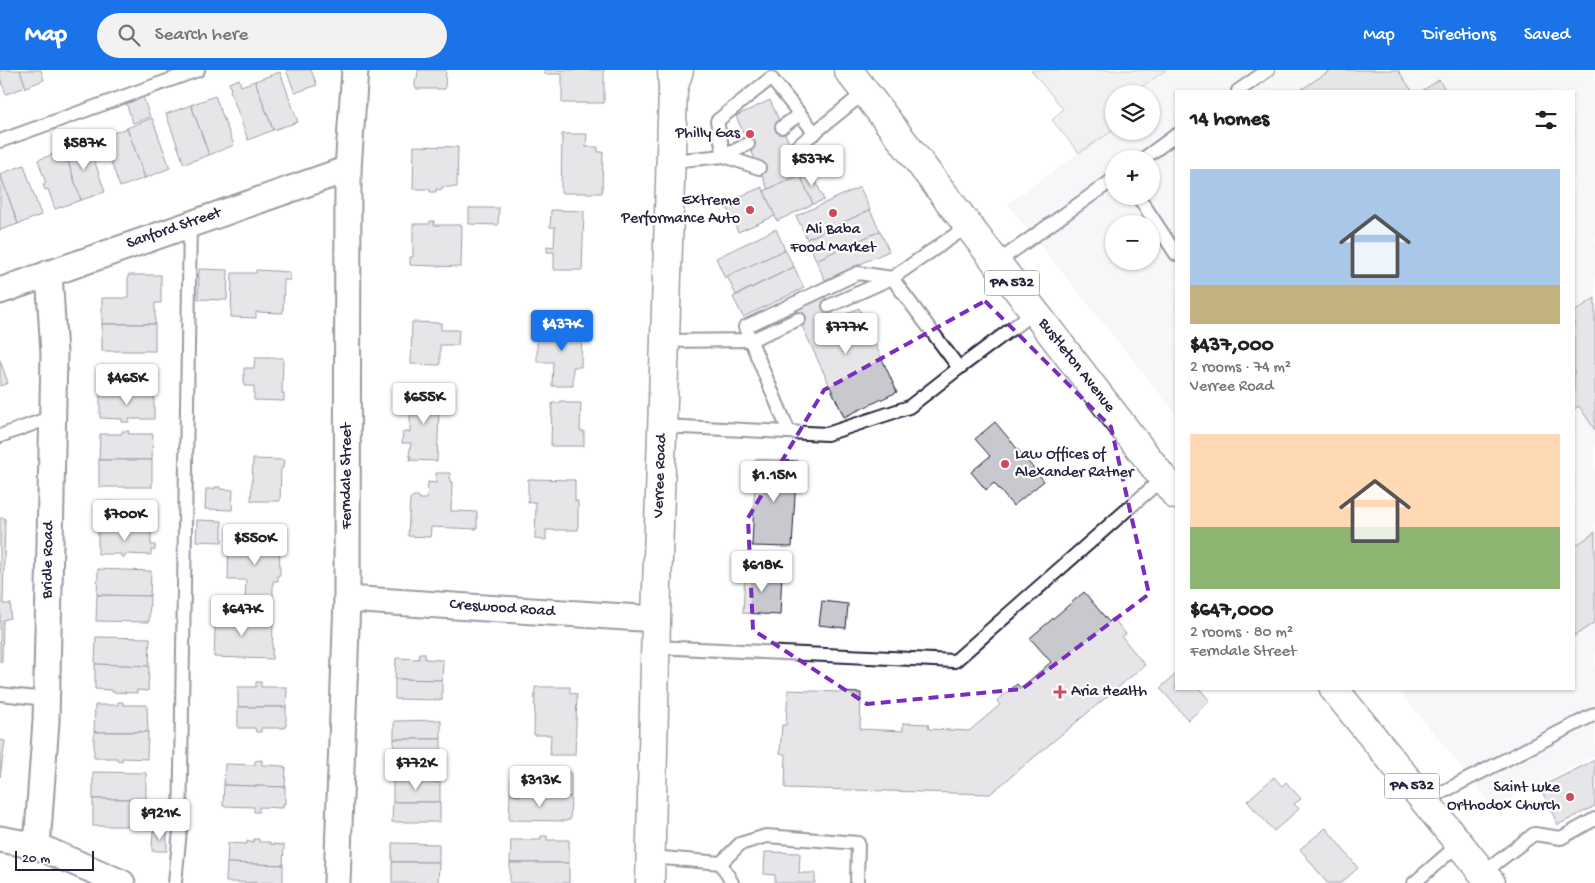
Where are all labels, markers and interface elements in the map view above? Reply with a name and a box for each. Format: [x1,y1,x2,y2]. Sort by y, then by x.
search box [97,13,447,58]
text: Map [25,21,67,50]
icon: search [115,21,143,49]
text: Search here [155,24,248,47]
text: Map [1363,25,1395,46]
text: Directions [1423,25,1496,46]
text: Saved [1524,25,1570,46]
map controls [1105,85,1160,270]
button: layers [1105,85,1160,140]
icon: filters [1532,106,1560,134]
text: 14 homes [1190,108,1269,133]
place label: Philly Gas [675,125,741,144]
pin: $587K [49,128,119,171]
marker: Philly Gas [744,128,756,140]
text: $587K [63,135,105,154]
pin: $537K [777,144,847,187]
button: + [1105,150,1160,205]
text: $537K [791,151,833,170]
place label: Extreme Performance Auto [620,192,741,229]
icon: home [1330,201,1420,291]
street label: Sanford Street [124,203,225,254]
marker: Extreme Performance Auto [744,204,756,216]
marker: Ali Baba Food Market [827,207,839,219]
button: − [1105,215,1160,270]
place label: Ali Baba Food Market [789,221,877,258]
road number: PA 532 [984,270,1040,296]
pin: $437K [527,310,597,352]
pin: $777K [811,312,881,355]
street label: Bustleton Avenue [1033,314,1119,417]
text: $437K [542,316,582,335]
text: $777K [826,319,866,338]
text: $437,000 [1190,334,1274,359]
text: 2 rooms · 74 m² [1190,359,1291,378]
pin: $465K [92,364,162,406]
text: $465K [107,370,147,389]
text: Verree Road [1190,378,1274,397]
pin: $655K [389,382,459,425]
text: $655K [404,389,444,408]
street label: Ferndale Street [338,421,357,530]
street label: Verree Road [650,432,672,519]
place label: Law Offices of Alexander Ratner [1015,446,1135,483]
marker: Law Offices of Alexander Ratner [999,458,1011,470]
pin: $1.15M [733,460,815,503]
icon: home [1330,466,1420,556]
text: $1.15M [752,467,796,486]
pin: $700K [90,500,160,542]
text: $700K [104,506,146,525]
street label: Bridle Road [39,520,59,600]
pin: $550K [220,524,290,566]
text: $550K [234,530,276,549]
pin: $618K [727,550,797,593]
text: $618K [742,557,782,576]
pin: $647K [207,594,277,637]
street label: Creswood Road [449,596,557,622]
text: $647,000 [1190,599,1273,624]
text: $647K [222,601,262,620]
text: 2 rooms · 80 m² [1190,624,1293,643]
text: Ferndale Street [1190,643,1296,662]
place label: Aria Health [1071,683,1148,702]
marker: Aria Health [1053,685,1067,699]
pin: $772K [381,748,451,791]
text: $772K [396,755,436,774]
pin: $313K [505,766,575,808]
text: $313K [520,772,560,791]
road number: PA 532 [1384,774,1440,798]
place label: Saint Luke Orthodox Church [1447,779,1561,816]
marker: Saint Luke Orthodox Church [1564,791,1576,803]
pin: $921K [125,798,195,841]
text: $921K [141,805,179,824]
scale bar [15,848,94,871]
text: 20 m [22,851,50,868]

